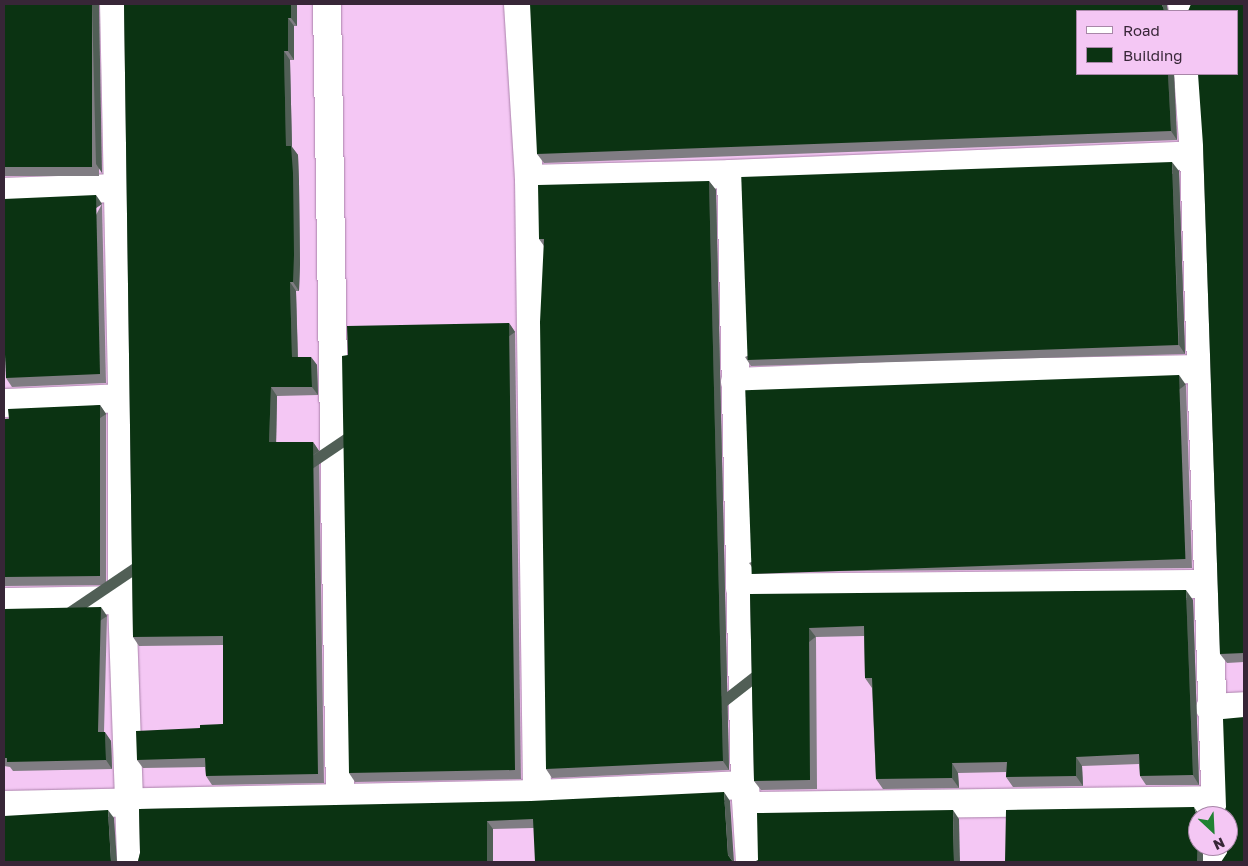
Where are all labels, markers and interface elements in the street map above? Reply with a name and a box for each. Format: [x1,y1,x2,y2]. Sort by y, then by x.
legend [1076,10,1238,75]
text: Road [1123,21,1160,39]
text: Building [1123,46,1183,64]
north arrow [1188,806,1238,856]
text: N [1211,834,1228,854]

